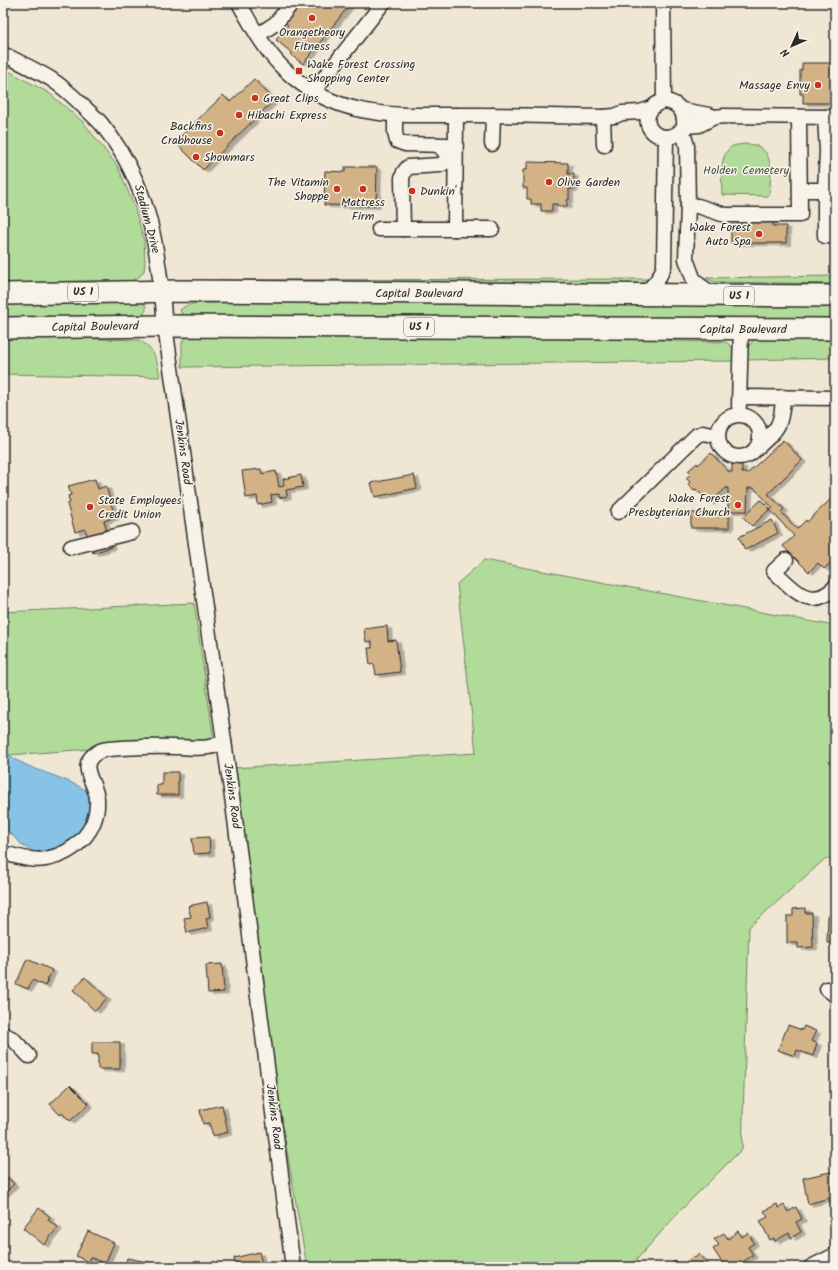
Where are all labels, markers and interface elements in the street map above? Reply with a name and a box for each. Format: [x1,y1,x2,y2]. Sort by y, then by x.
marker: Orangetheory Fitness [307,13,317,23]
place label: Orangetheory Fitness [279,23,345,56]
north arrow [772,26,812,66]
text: N [777,44,794,61]
place label: Wake Forest Crossing Shopping Center [307,55,416,88]
marker: Wake Forest Crossing Shopping Center [294,66,304,76]
place label: Massage Envy [739,76,810,95]
marker: Massage Envy [813,80,823,90]
place label: Great Clips [263,89,319,108]
marker: Great Clips [250,93,260,103]
place label: Hibachi Express [247,106,327,125]
marker: Hibachi Express [234,110,244,120]
place label: Backfins Crabhouse [161,117,213,150]
marker: Backfins Crabhouse [215,128,225,138]
place label: Showmars [204,148,255,167]
marker: Showmars [191,152,201,162]
park label: Holden Cemetery [703,161,789,180]
place label: The Vitamin Shoppe [268,173,330,206]
place label: Olive Garden [557,173,620,192]
marker: Olive Garden [544,177,554,187]
street label: Stadium Drive [129,182,165,256]
place label: Dunkin' [420,182,457,201]
marker: The Vitamin Shoppe [332,184,342,194]
marker: Mattress Firm [358,184,368,194]
marker: Dunkin' [407,186,417,196]
place label: Mattress Firm [341,193,385,226]
place label: Wake Forest Auto Spa [689,218,751,251]
marker: Wake Forest Auto Spa [754,229,764,239]
road number: US 1 [68,283,98,301]
street label: Capital Boulevard [375,284,464,303]
road number: US 1 [724,287,754,305]
street label: Capital Boulevard [51,317,140,337]
road number: US 1 [404,318,434,336]
street label: Capital Boulevard [699,320,788,339]
street label: Jenkins Road [169,418,197,487]
place label: Wake Forest Presbyterian Church [628,489,730,522]
place label: State Employees' Credit Union [98,491,184,524]
marker: Wake Forest Presbyterian Church [733,500,743,510]
marker: State Employees' Credit Union [85,502,95,512]
street label: Jenkins Road [218,762,246,831]
street label: Jenkins Road [261,1083,288,1152]

